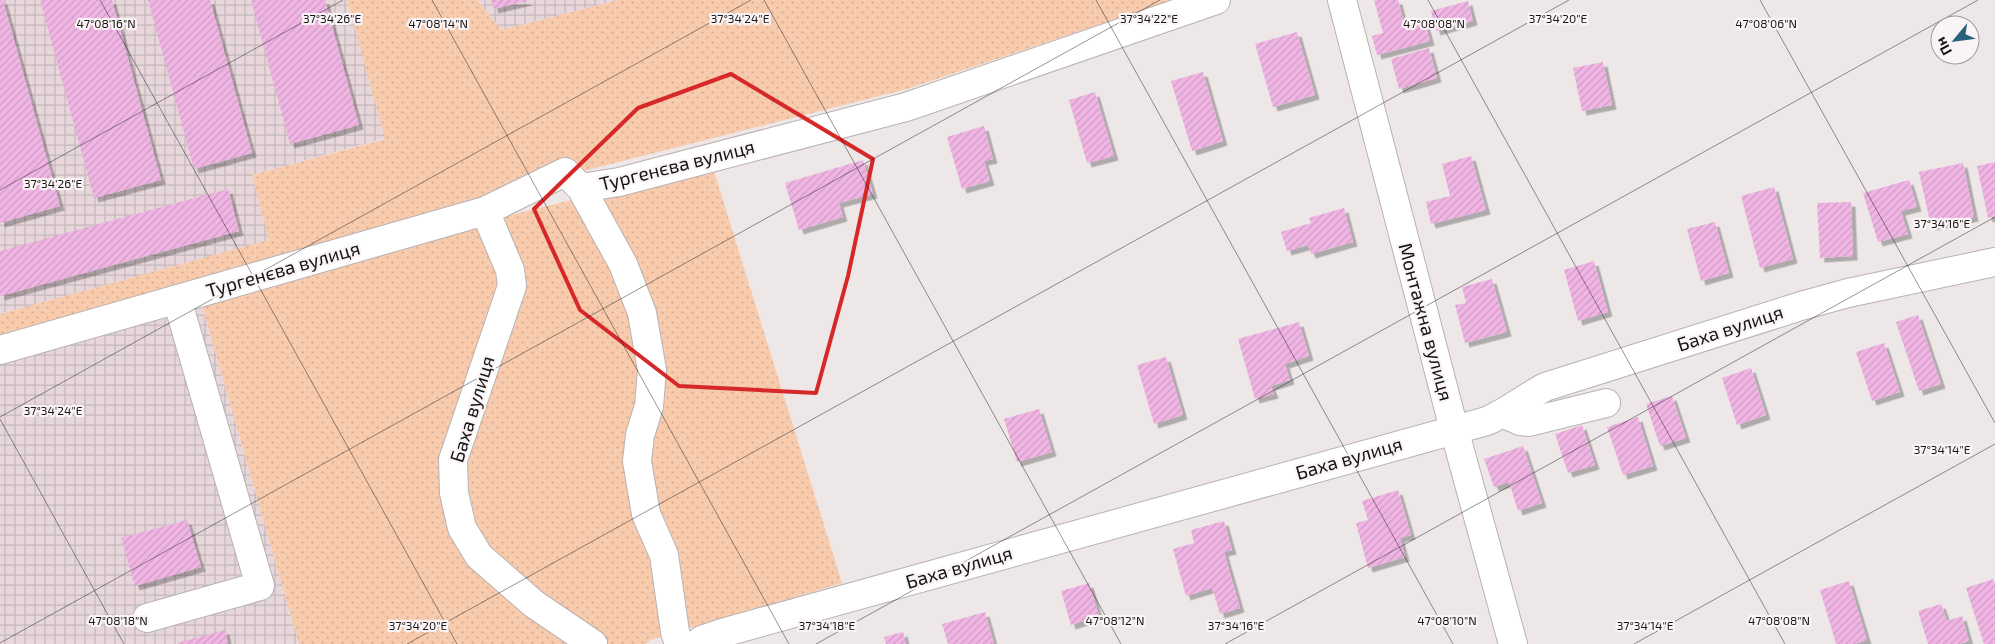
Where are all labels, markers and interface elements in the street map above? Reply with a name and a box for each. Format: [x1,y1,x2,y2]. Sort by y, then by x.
text: 37°34'26"E [303,11,361,25]
text: 37°34'24"E [711,11,770,25]
text: 37°34'22"E [1120,11,1178,25]
text: 37°34'20"E [1529,11,1588,25]
north arrow [1930,15,1980,65]
text: 47°08'16"N [76,16,136,30]
text: 47°08'14"N [408,16,468,30]
text: 47°08'08"N [1403,16,1465,30]
text: 47°08'06"N [1735,16,1797,30]
text: Пн [1931,34,1955,59]
street label: Тургенєва вулиця [597,134,757,196]
text: 37°34'26"E [24,176,82,190]
text: 37°34'16"E [1914,216,1970,230]
street label: Тургенєва вулиця [203,236,363,302]
street label: Монтажна вулиця [1393,240,1459,404]
street label: Баха вулиця [1674,300,1786,356]
street label: Баха вулиця [444,353,500,465]
text: 37°34'24"E [24,403,83,417]
street label: Баха вулиця [1293,431,1405,485]
text: 37°34'14"E [1914,442,1971,456]
street label: Баха вулиця [903,540,1015,594]
text: 47°08'18"N [88,613,148,627]
text: 47°08'12"N [1085,613,1145,627]
text: 47°08'10"N [1417,613,1477,627]
text: 47°08'08"N [1748,613,1810,627]
text: 37°34'20"E [389,618,448,632]
text: 37°34'18"E [799,618,856,632]
text: 37°34'16"E [1208,618,1264,632]
text: 37°34'14"E [1617,618,1674,632]

